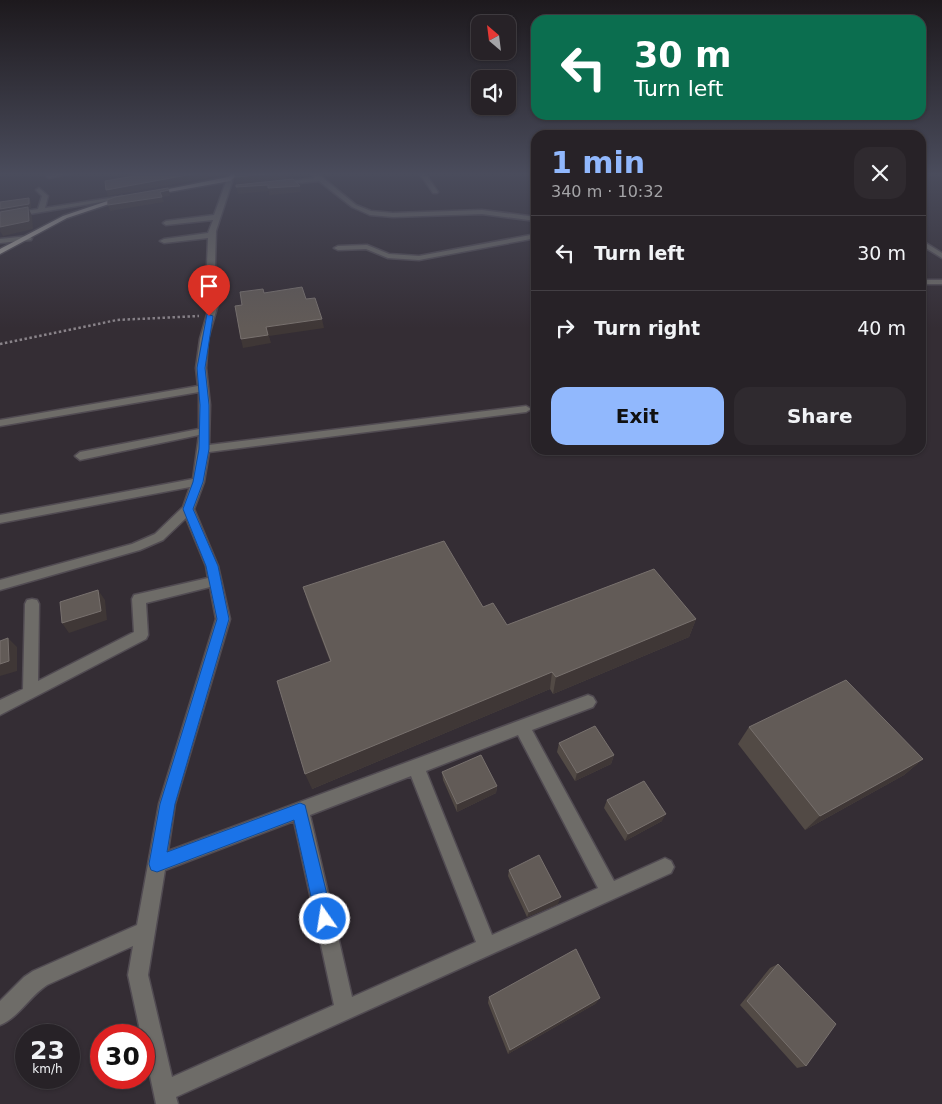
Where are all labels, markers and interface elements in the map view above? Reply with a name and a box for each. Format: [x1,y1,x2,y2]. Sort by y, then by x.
north arrow [471,15,516,60]
map controls [471,15,516,115]
icon: left [551,35,616,100]
text: 30 m [634,35,731,75]
button: sound [471,70,516,115]
text: Turn left [634,76,723,101]
text: 1 min [551,145,645,180]
button: close [854,147,906,199]
text: 340 m · 10:32 [551,182,664,201]
icon: left [551,239,579,267]
text: Turn left [594,242,685,264]
text: 30 m [857,242,906,264]
pin [188,265,230,316]
icon: arrive [195,272,223,300]
icon: right [551,314,579,342]
text: Turn right [594,317,700,339]
text: 40 m [857,317,906,339]
button: Exit [551,387,724,445]
button: Share [734,387,906,445]
position arrow [298,892,350,944]
speed limit sign: 30 [90,1024,155,1089]
text: 23 [30,1036,65,1065]
text: km/h [32,1062,63,1076]

